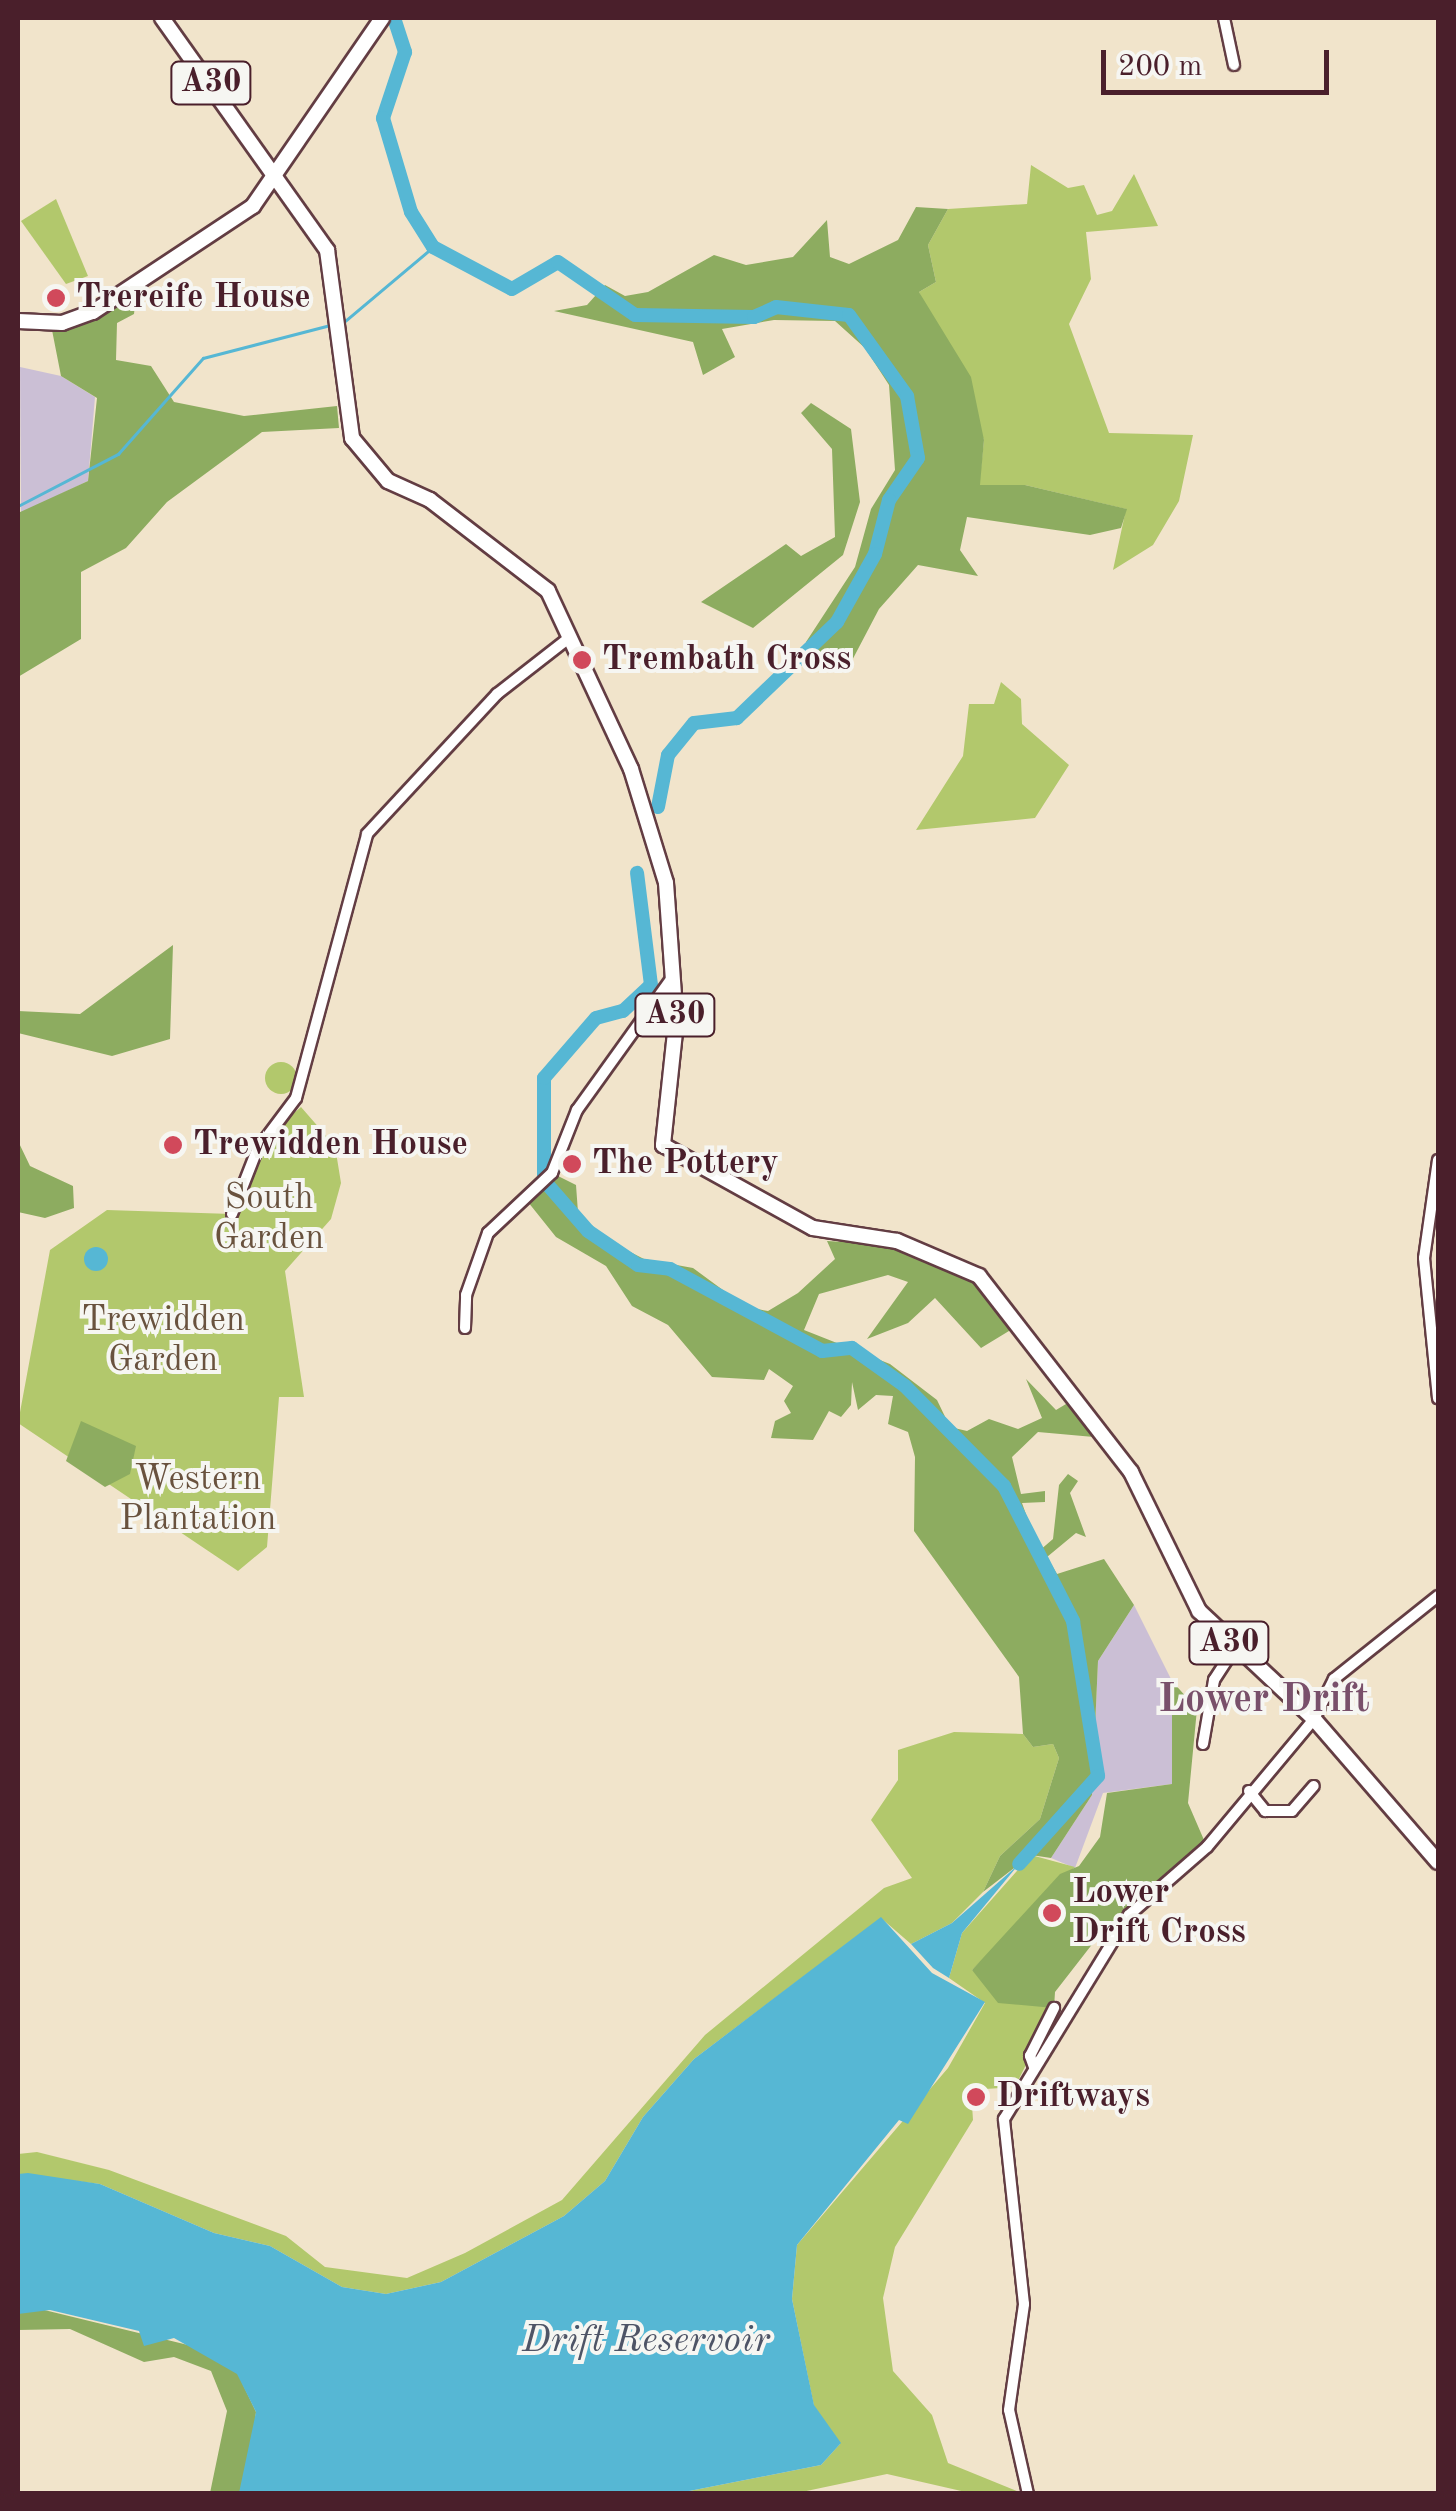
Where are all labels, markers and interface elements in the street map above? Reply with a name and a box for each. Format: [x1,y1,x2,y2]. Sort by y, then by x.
scale bar [1106,30,1334,92]
text: 200 m [1118,52,1202,82]
road number: A30 [168,56,254,110]
place label: Trereife House [76,277,311,319]
marker: Trereife House [45,287,67,309]
place label: Trembath Cross [602,639,851,681]
marker: Trembath Cross [571,649,593,671]
road number: A30 [632,988,718,1042]
place label: Trewidden House [193,1124,468,1166]
marker: Trewidden House [162,1134,184,1156]
place label: The Pottery [592,1143,779,1185]
marker: The Pottery [561,1153,583,1175]
park label: South Garden [214,1178,324,1260]
park label: Trewidden Garden [81,1300,245,1382]
park label: Western Plantation [120,1459,276,1541]
road number: A30 [1186,1616,1272,1670]
district label: Lower Drift [1158,1677,1370,1725]
place label: Lower Drift Cross [1072,1872,1246,1954]
marker: Lower Drift Cross [1041,1902,1063,1924]
place label: Driftways [996,2076,1150,2118]
marker: Driftways [965,2086,987,2108]
water label: Drift Reservoir [522,2319,770,2365]

